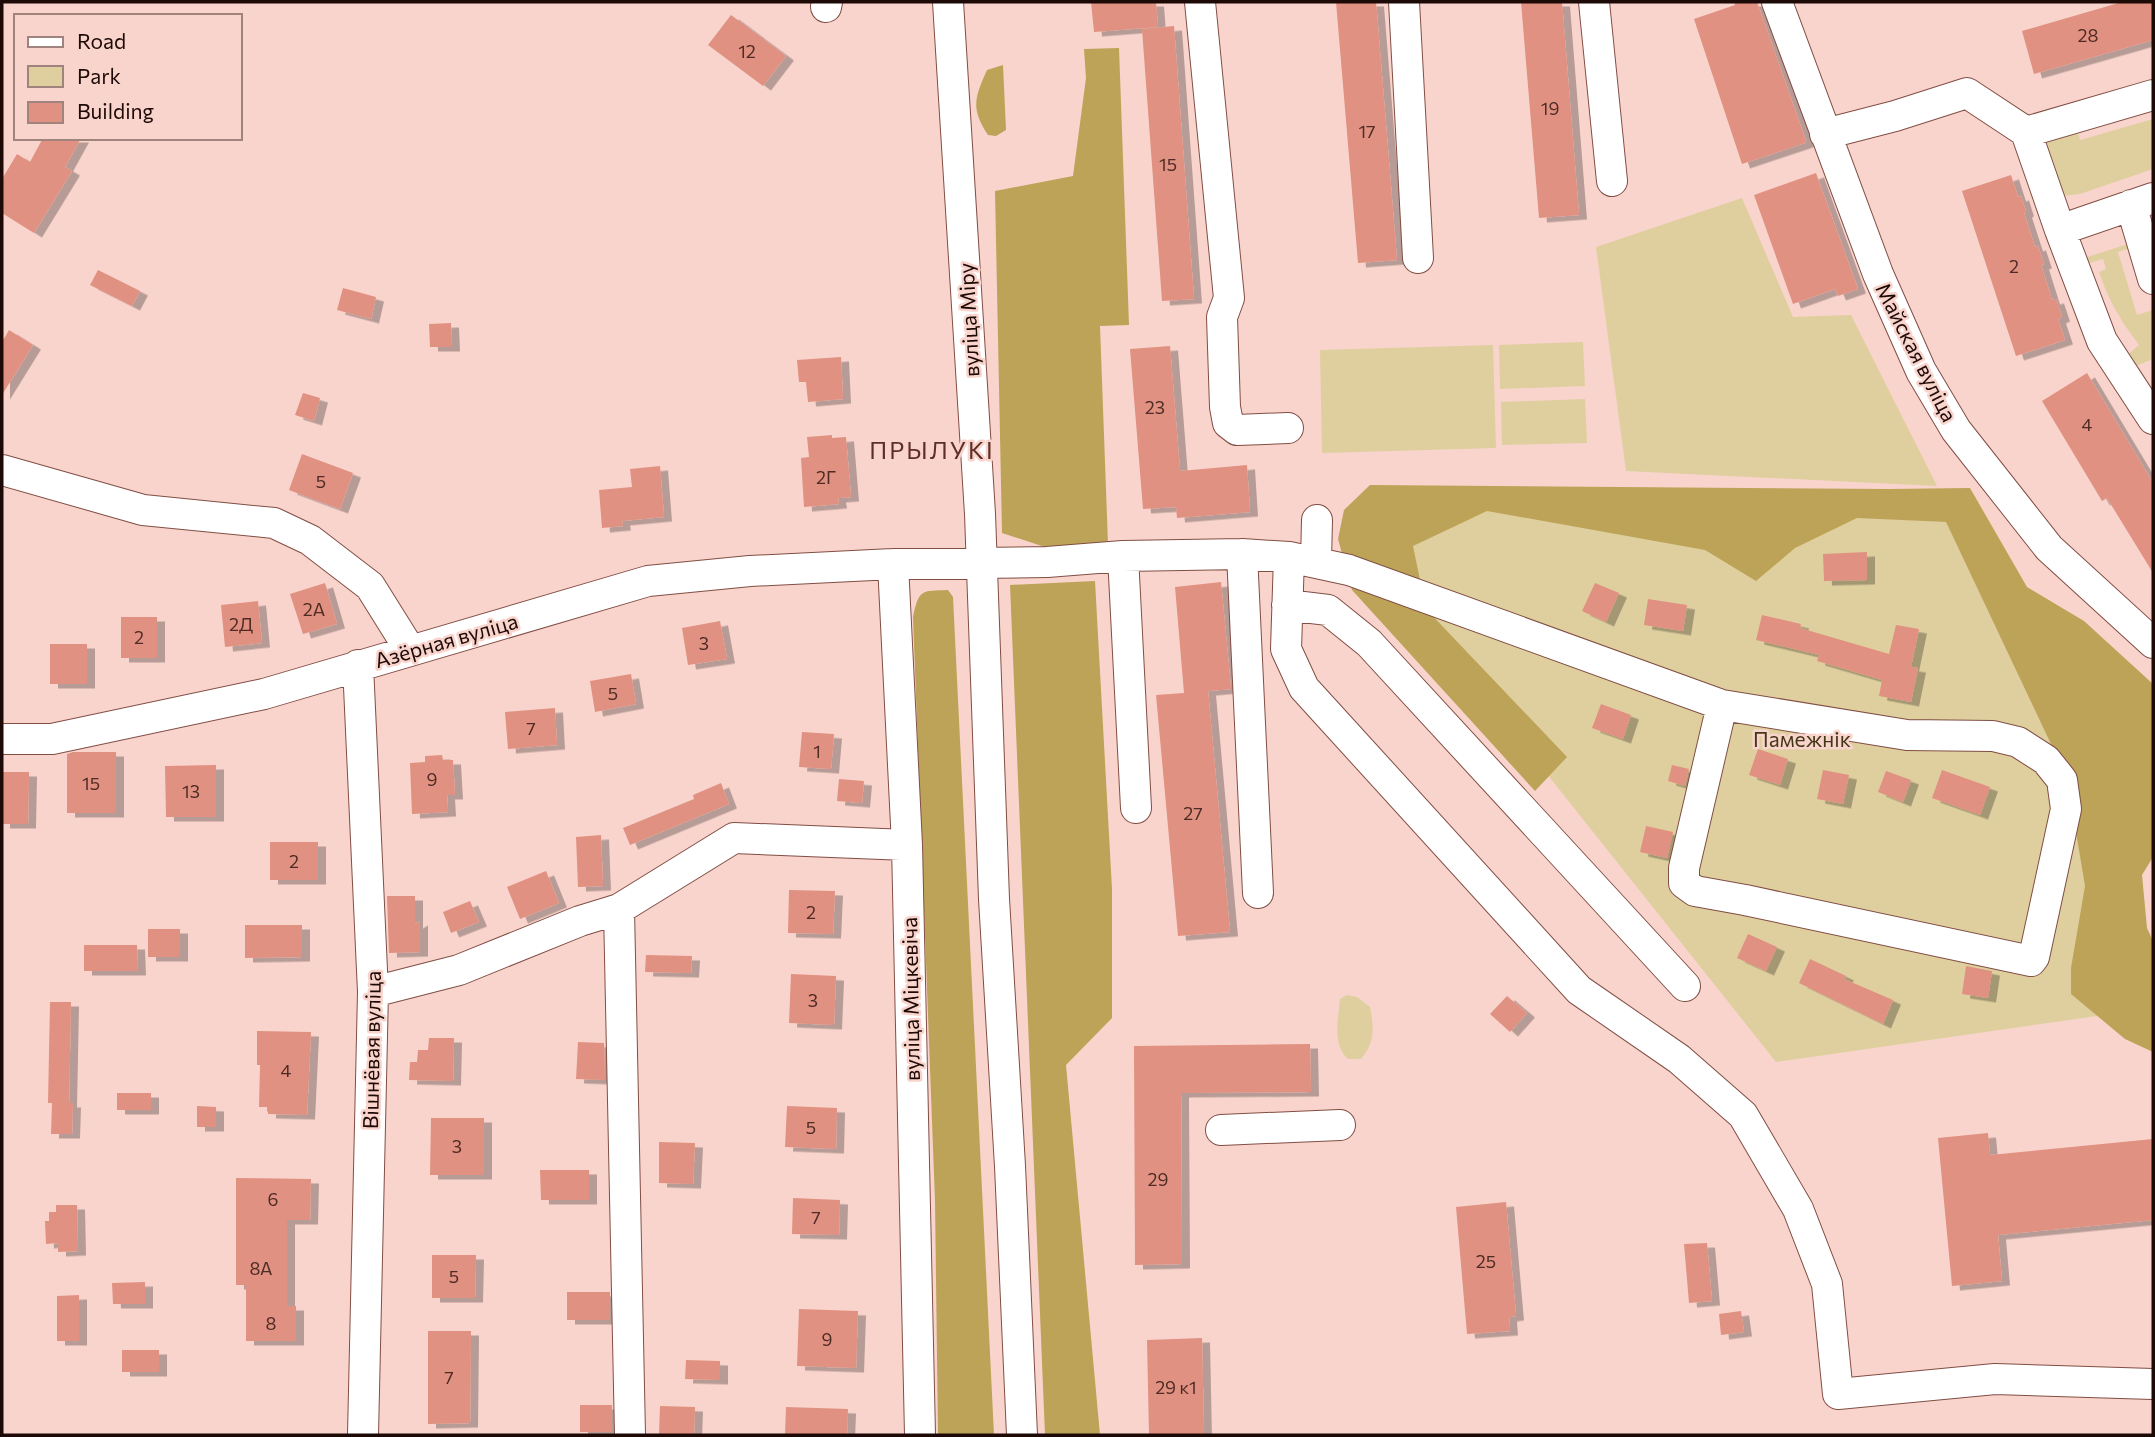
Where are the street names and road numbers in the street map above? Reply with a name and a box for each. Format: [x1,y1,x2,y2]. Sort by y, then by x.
street label: вуліца Міру [953,262,983,378]
street label: Майская вуліца [1871,278,1963,426]
street label: Азёрная вуліца [372,608,520,672]
street label: вуліца Міцкевіча [896,917,924,1081]
street label: Вішнёвая вуліца [357,971,385,1129]

